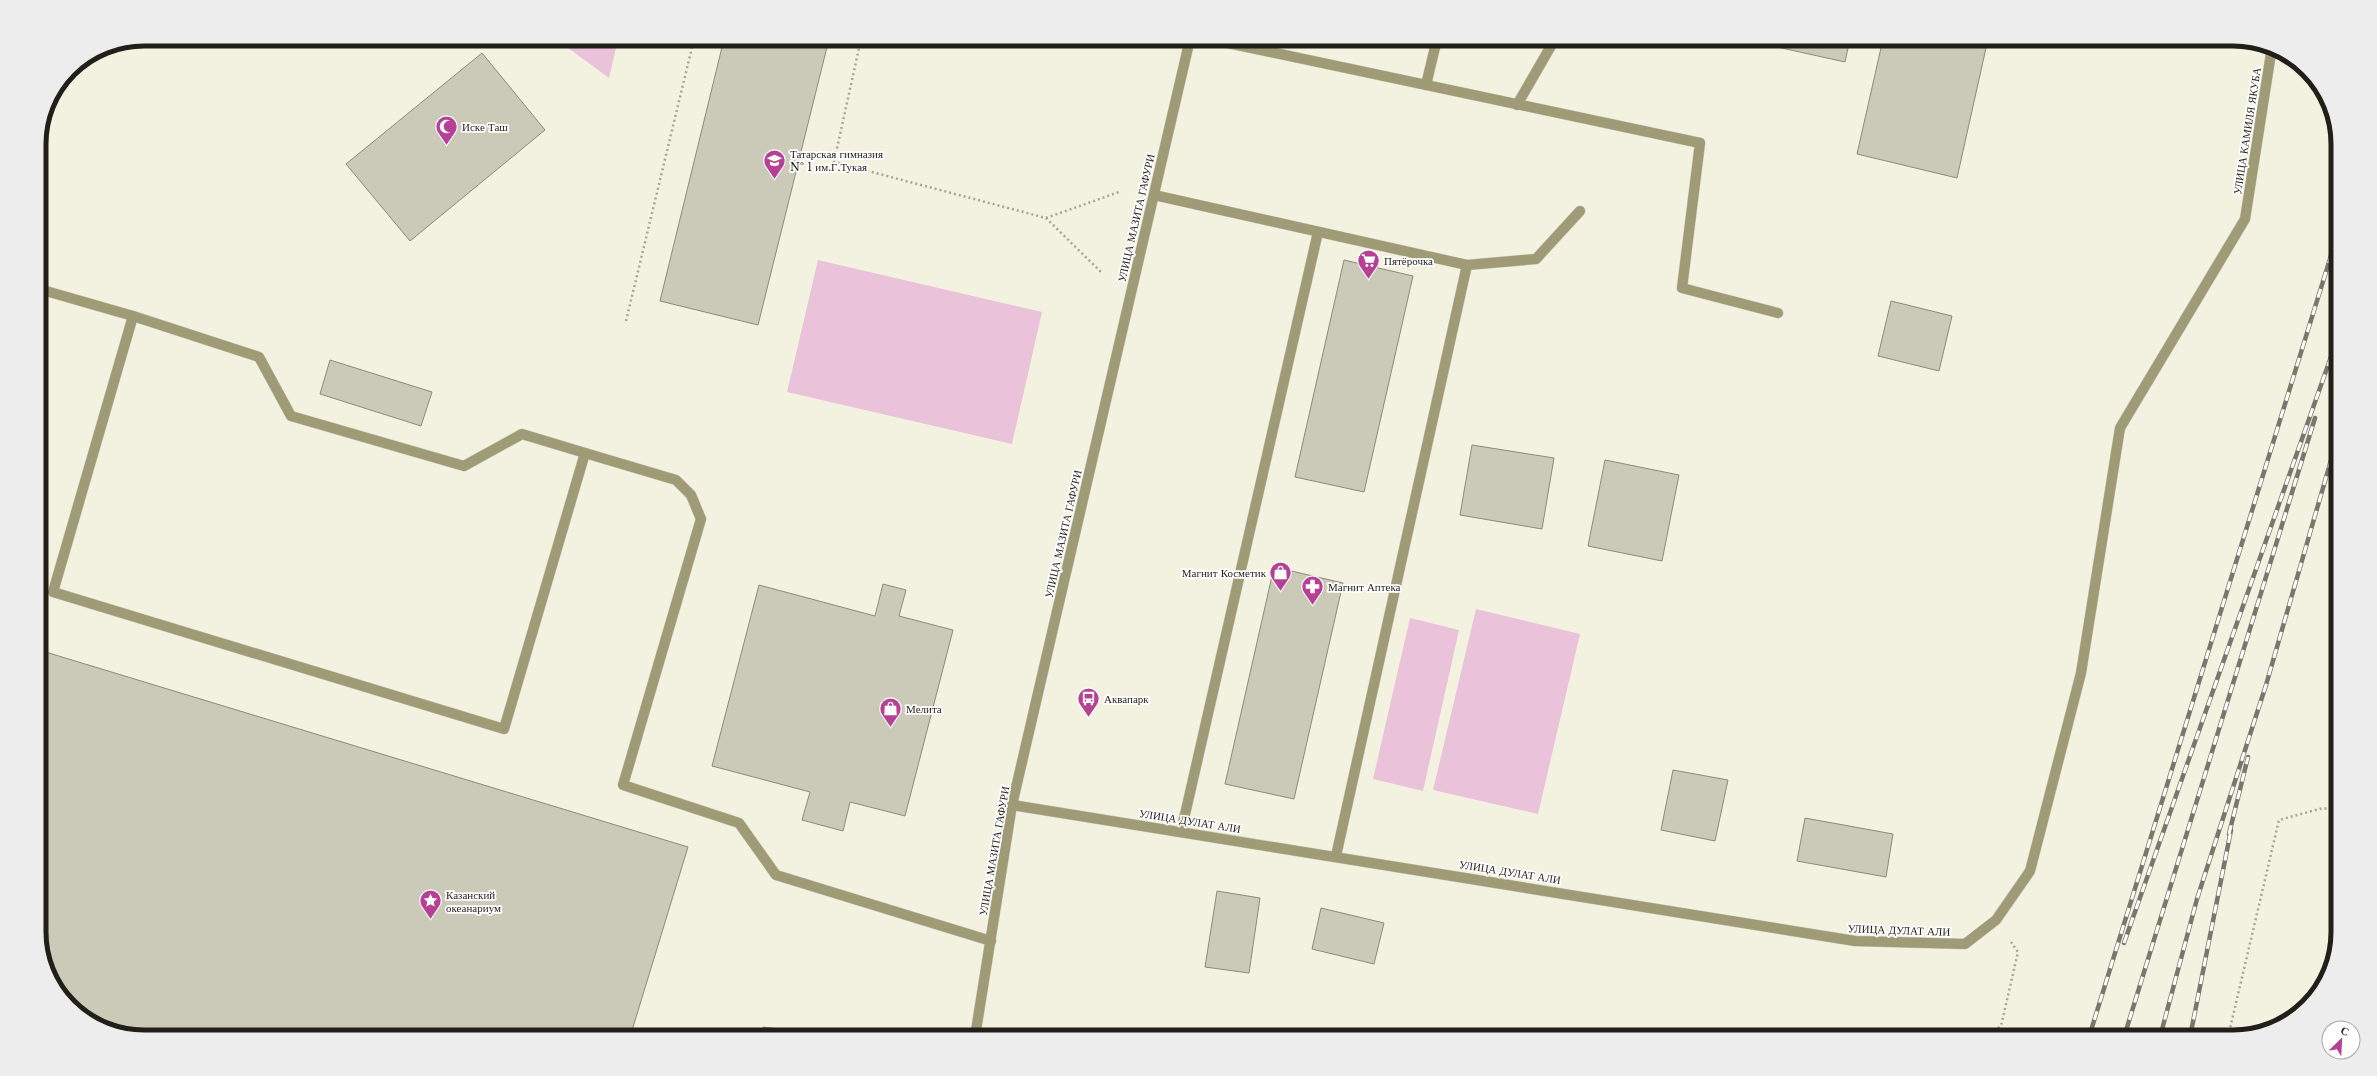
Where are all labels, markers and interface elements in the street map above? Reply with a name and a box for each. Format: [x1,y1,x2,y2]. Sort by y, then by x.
street label: УЛИЦА КАМИЛЯ ЯКУБА [2230,66,2264,195]
mosque icon: Иске Таш [433,114,459,147]
place label: Иске Таш [462,120,508,134]
school or university icon: Татарская гимназия № 1 им.Г.Тукая [761,147,787,180]
place label: Татарская гимназия № 1 им.Г.Тукая [790,147,883,174]
street label: УЛИЦА МАЗИТА ГАФУРИ [1114,152,1158,284]
supermarket icon: Пятёрочка [1356,248,1382,281]
place label: Пятёрочка [1384,254,1433,268]
street label: УЛИЦА МАЗИТА ГАФУРИ [1041,468,1085,600]
shop icon: Магнит Косметик [1268,560,1294,593]
place label: Магнит Косметик [1182,566,1267,580]
pharmacy icon: Магнит Аптека [1300,574,1326,607]
place label: Магнит Аптека [1328,580,1401,594]
bus stop icon: Аквапарк [1075,686,1101,719]
place label: Аквапарк [1104,692,1149,706]
shop icon: Мелита [877,696,903,729]
place label: Мелита [906,702,942,716]
street label: УЛИЦА МАЗИТА ГАФУРИ [976,785,1012,917]
street label: УЛИЦА ДУЛАТ АЛИ [1138,806,1242,836]
street label: УЛИЦА ДУЛАТ АЛИ [1458,857,1562,887]
place icon: Казанский океанариум [418,888,444,921]
place label: Казанский океанариум [446,888,501,915]
street label: УЛИЦА ДУЛАТ АЛИ [1847,921,1951,939]
north arrow [2321,1020,2361,1060]
text: С [2339,1023,2352,1039]

